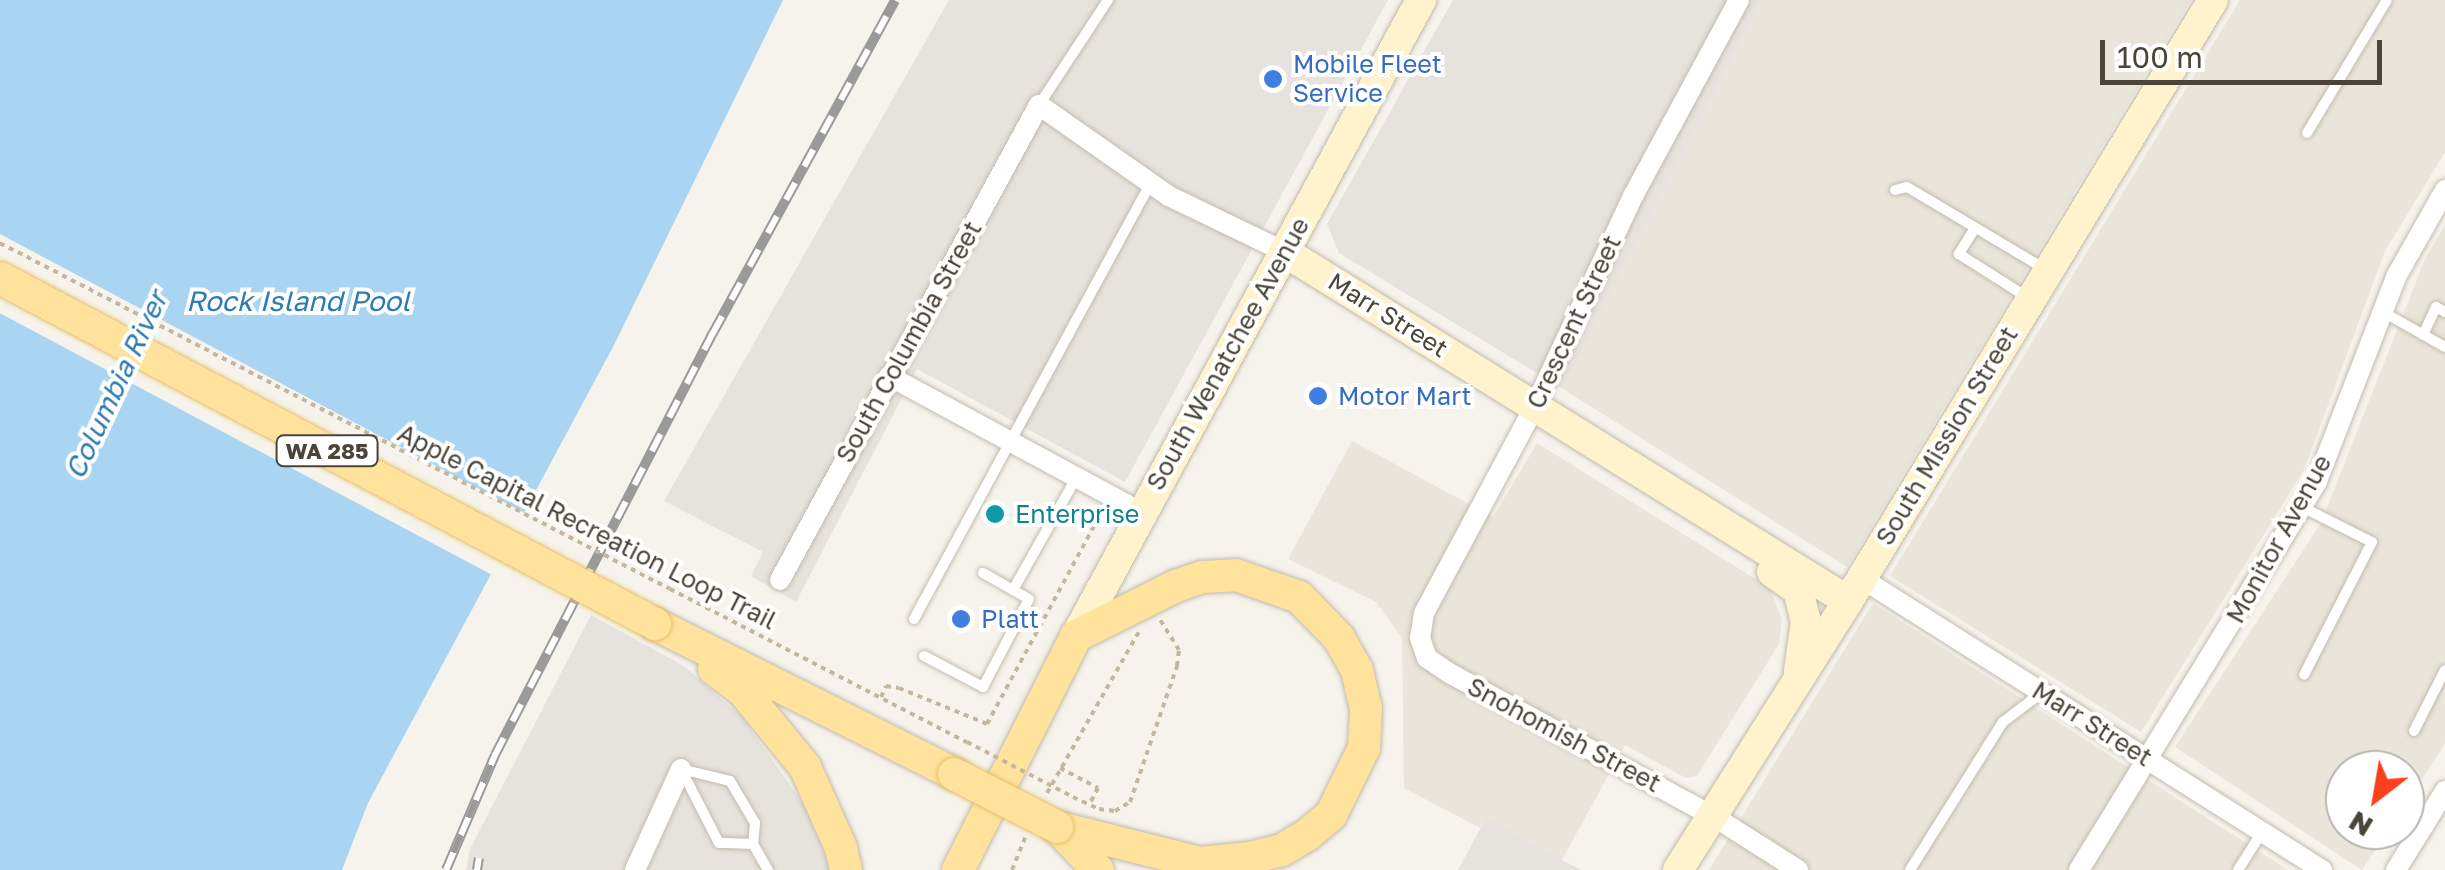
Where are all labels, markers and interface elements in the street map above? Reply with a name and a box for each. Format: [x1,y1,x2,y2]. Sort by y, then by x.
scale bar [2105,20,2388,82]
text: 100 m [2117,39,2203,75]
place label: Mobile Fleet Service [1293,50,1442,109]
marker: Mobile Fleet Service [1262,68,1284,90]
street label: South Wenatchee Avenue [1140,212,1316,496]
street label: South Columbia Street [830,216,988,468]
street label: Crescent Street [1521,231,1627,413]
street label: Marr Street [1323,266,1453,364]
water label: Rock Island Pool [186,284,410,318]
water label: Columbia River [58,286,174,484]
street label: South Mission Street [1870,321,2024,551]
place label: Motor Mart [1338,381,1471,411]
marker: Motor Mart [1307,385,1329,407]
street label: Apple Capital Recreation Loop Trail [393,418,781,636]
road number: WA 285 [274,434,380,468]
street label: Monitor Avenue [2220,450,2338,628]
place label: Enterprise [1015,499,1139,529]
marker: Enterprise [984,503,1006,525]
place label: Platt [981,604,1039,634]
marker: Platt [950,608,972,630]
street label: Snohomish Street [1462,671,1666,799]
street label: Marr Street [2027,675,2157,773]
north arrow [2325,750,2425,850]
text: N [2343,805,2378,844]

